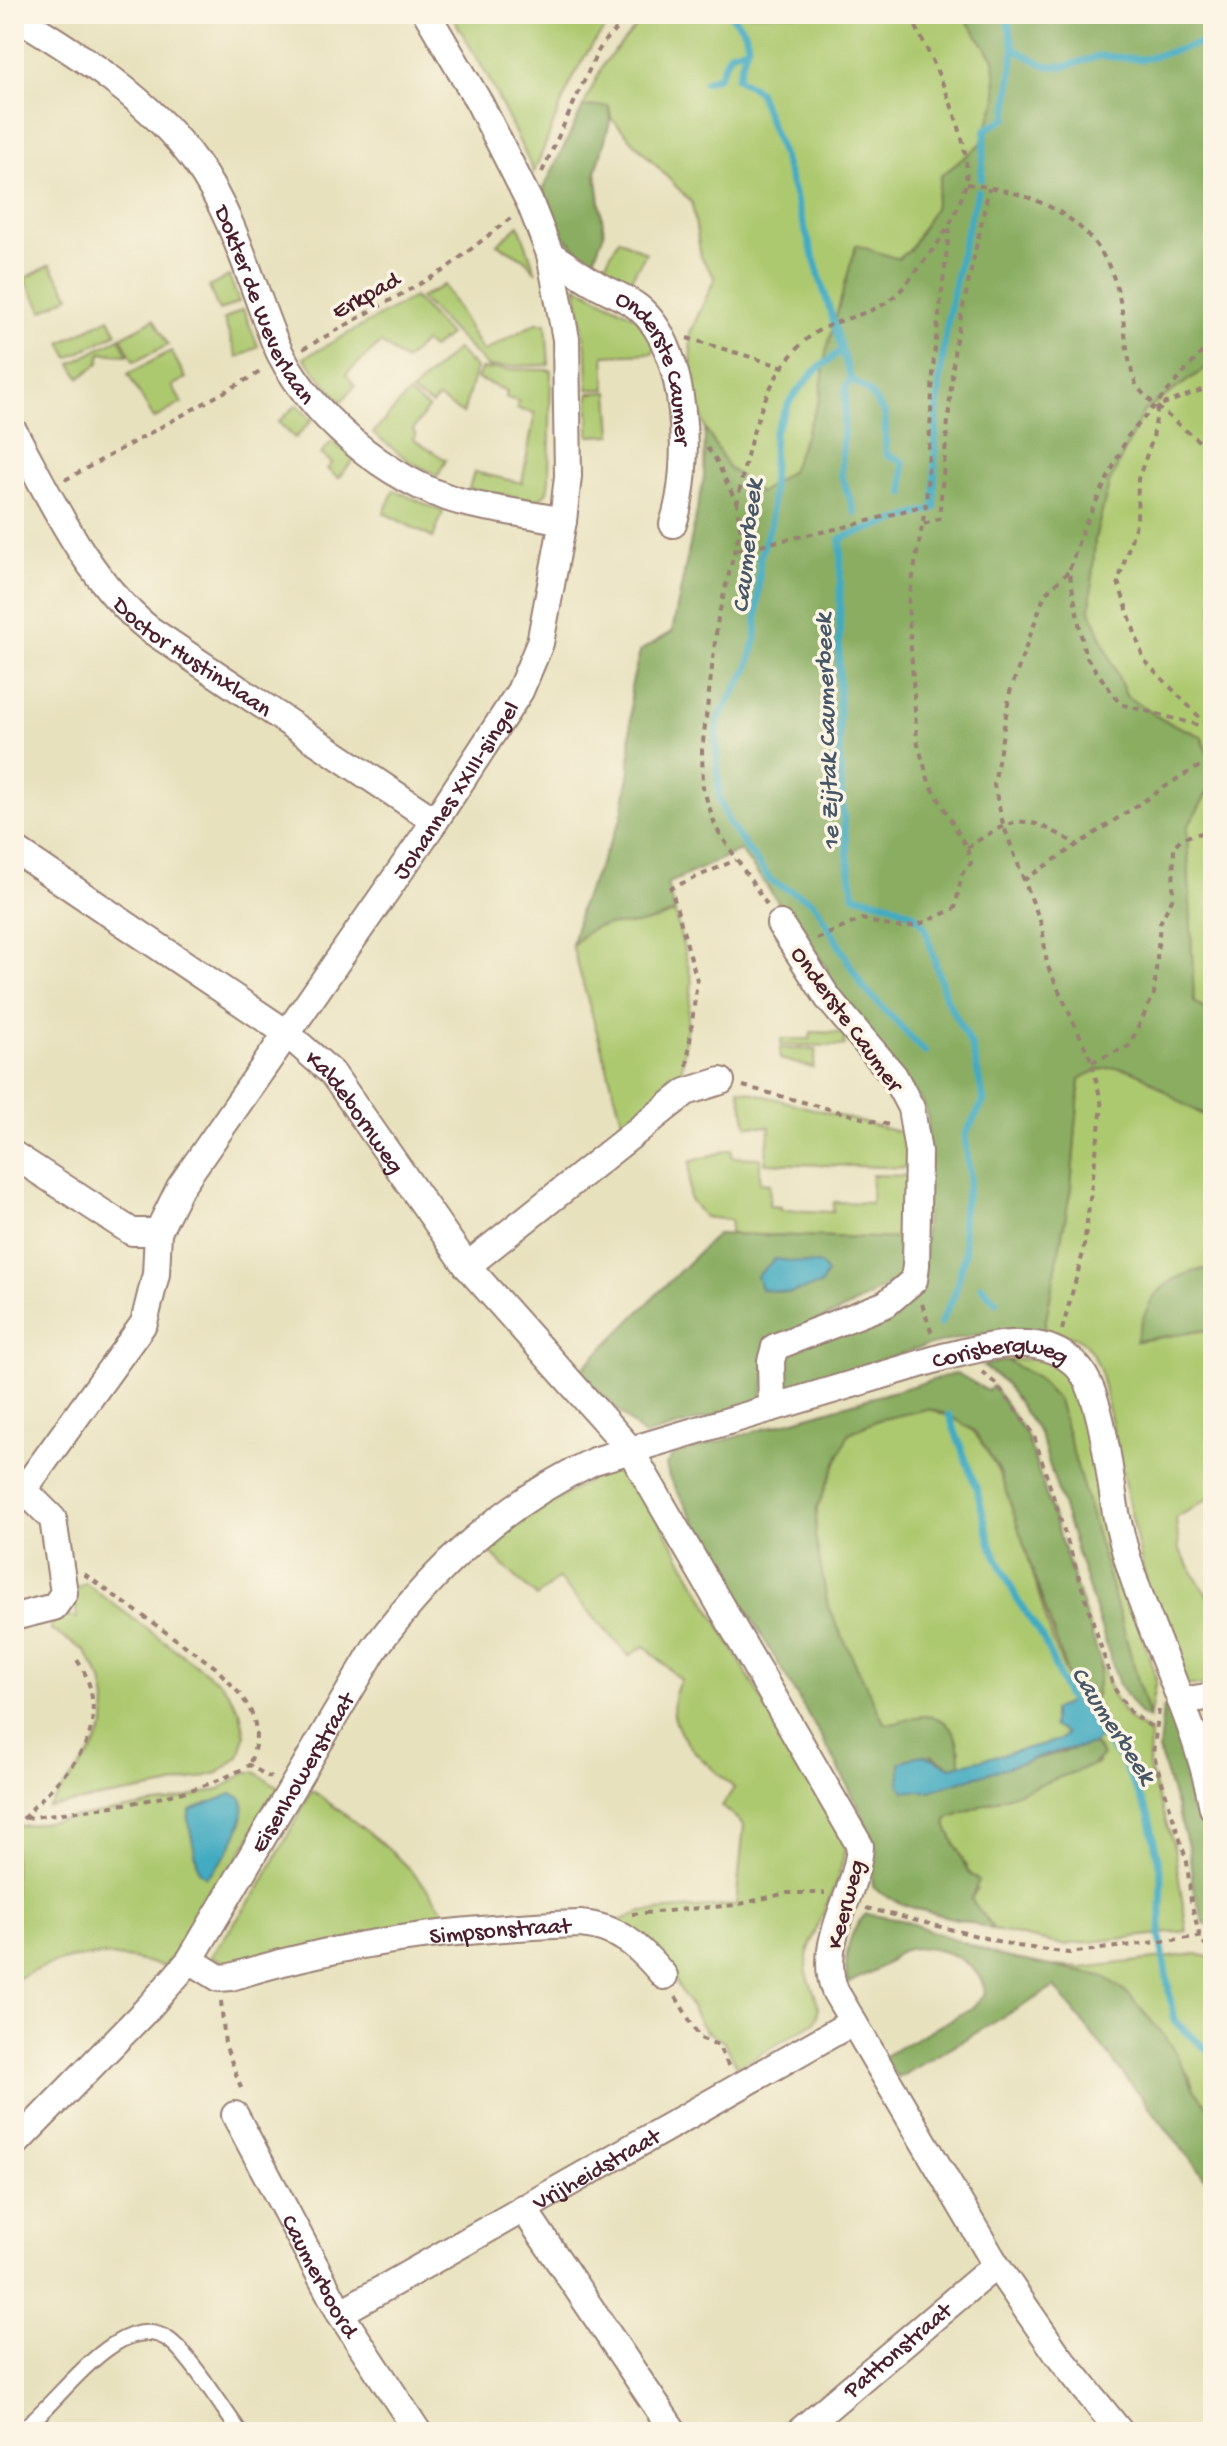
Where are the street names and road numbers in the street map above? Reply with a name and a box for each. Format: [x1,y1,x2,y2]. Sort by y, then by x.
street label: Dokter de Weverlaan [205,200,320,412]
street label: Erkpad [328,266,407,328]
street label: Onderste Caumer [609,285,695,448]
street label: Doctor Hustinxlaan [103,590,277,726]
street label: Johannes XXIII-singel [388,697,527,886]
street label: Onderste Caumer [783,942,909,1101]
street label: Kaldebornweg [298,1045,409,1181]
street label: Corisbergweg [929,1333,1073,1377]
street label: Eisenhowerstraat [246,1687,364,1859]
street label: Keerweg [822,1857,873,1953]
street label: Simpsonstraat [428,1913,573,1953]
street label: Vrijheidstraat [528,2122,668,2219]
street label: Caumerboord [273,2211,364,2346]
street label: Pattonstraat [838,2296,961,2407]

